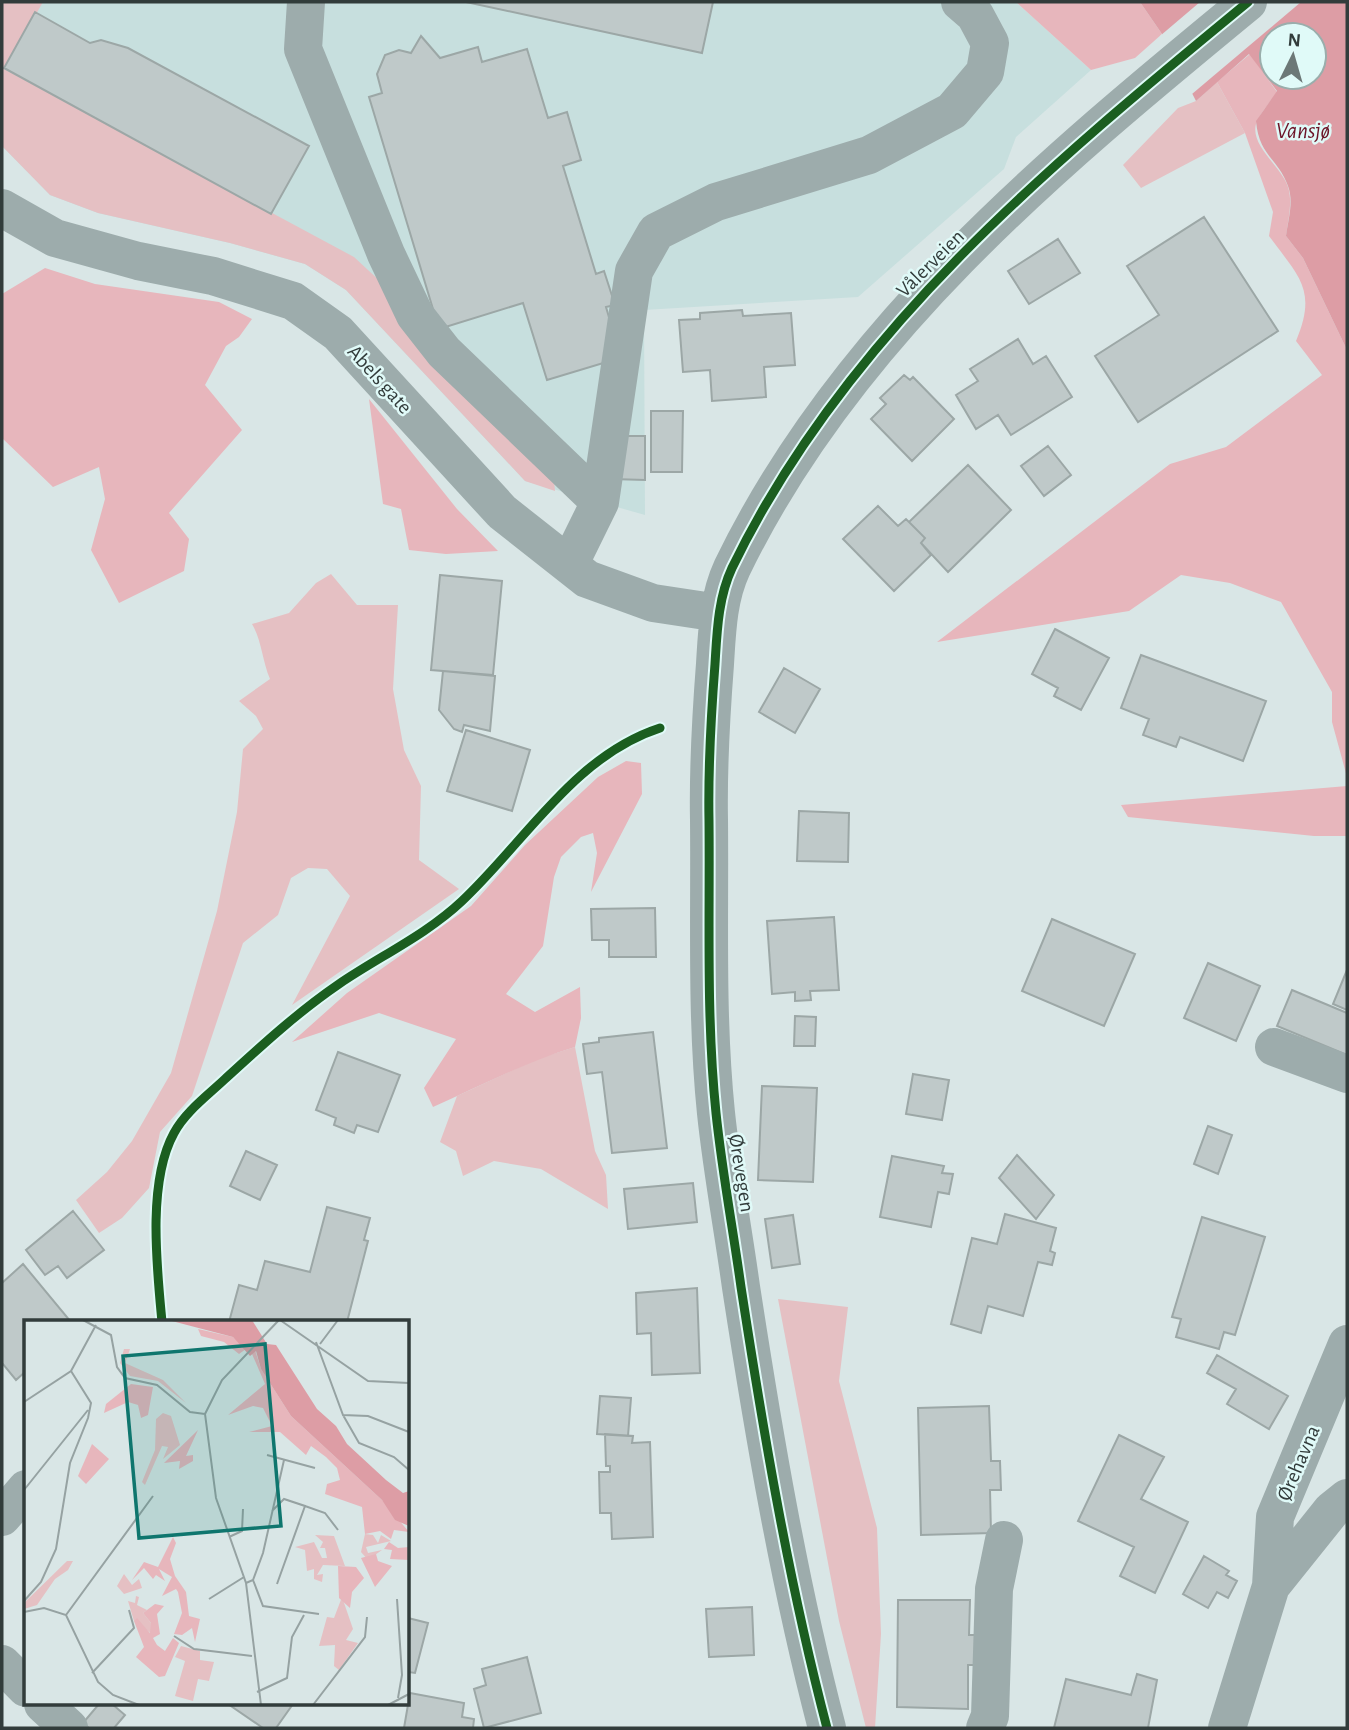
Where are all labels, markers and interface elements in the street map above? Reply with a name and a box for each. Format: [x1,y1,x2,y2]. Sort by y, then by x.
north arrow [1258,21,1328,91]
text: N [1287,31,1302,51]
water label: Vansjø [1276,120,1330,143]
street label: Vålerveien [892,225,968,301]
street label: Abels gate [343,341,416,418]
street label: Ørevegen [725,1133,758,1214]
inset map [24,1320,410,1706]
street label: Ørehavna [1273,1422,1324,1504]

